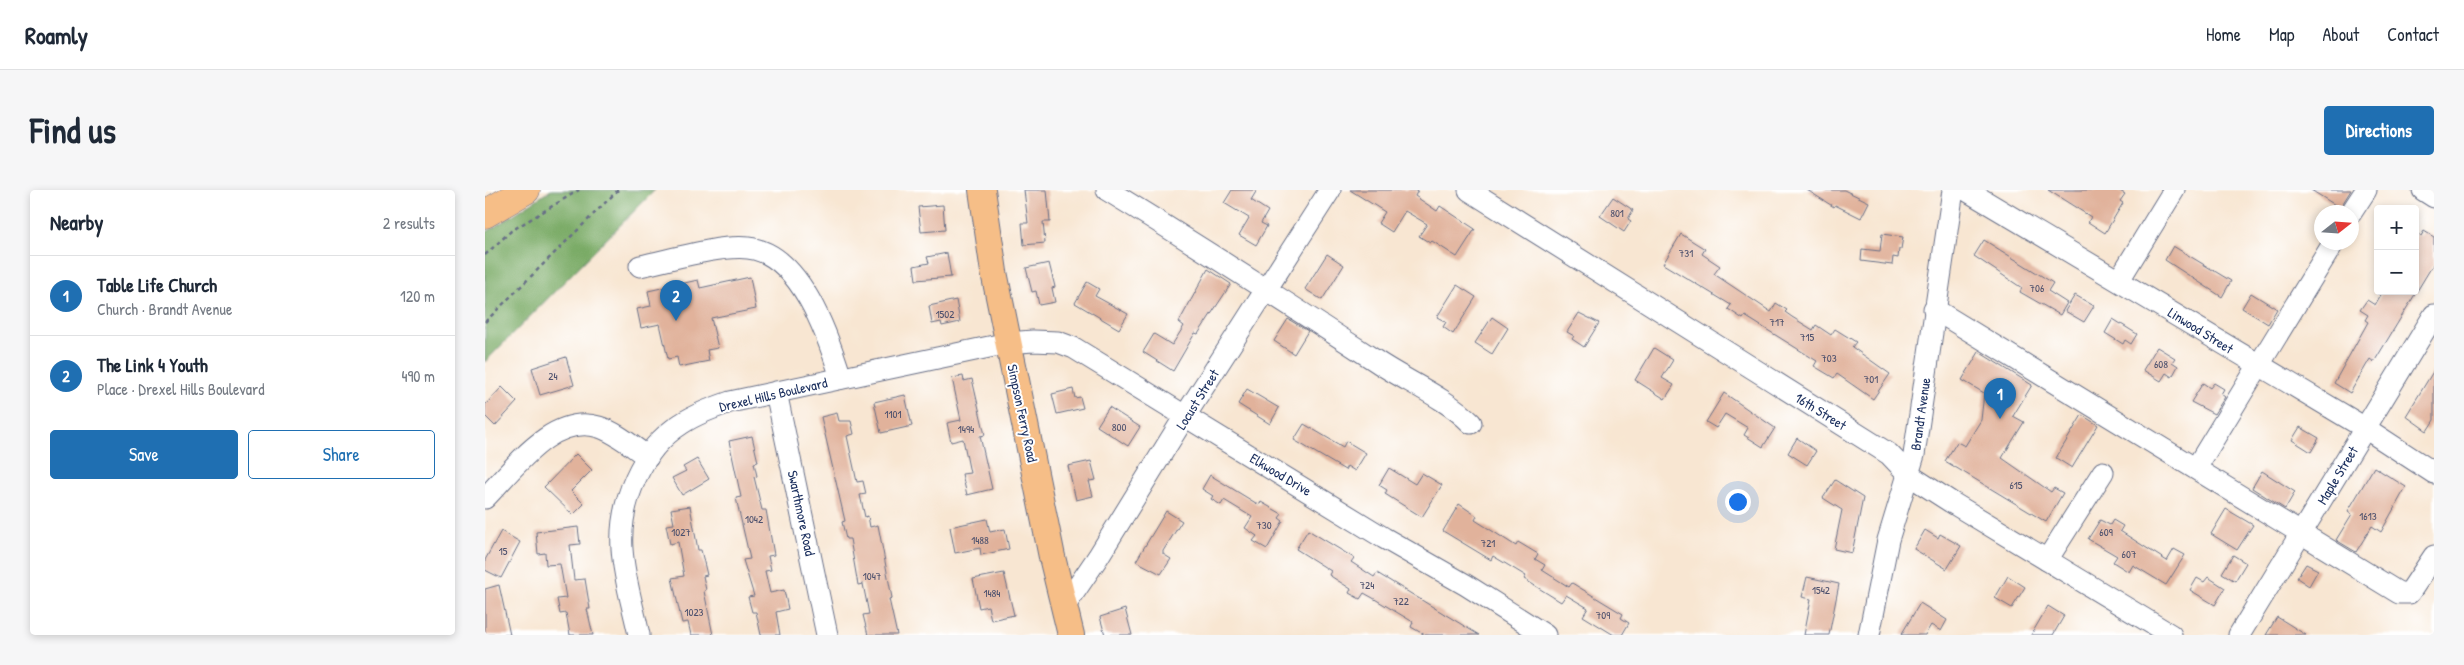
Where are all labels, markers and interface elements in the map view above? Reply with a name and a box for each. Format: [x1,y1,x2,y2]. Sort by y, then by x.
text: Roamly [25,19,88,51]
text: Home [2206,22,2241,47]
text: Map [2269,22,2294,47]
text: About [2322,22,2359,47]
text: Contact [2387,22,2439,47]
button: Directions [2324,106,2434,155]
text: Find us [30,107,116,154]
north arrow [2314,205,2359,250]
map controls [2374,205,2419,295]
button: + [2374,205,2419,250]
house number: 801 [1610,206,1624,220]
text: Nearby [50,208,103,237]
text: 2 results [383,212,435,234]
house number: 731 [1679,246,1693,260]
button: − [2374,250,2419,295]
text: Table Life Church [97,272,217,298]
pin: 2 [660,280,692,321]
house number: 706 [2030,281,2045,295]
text: 1 [63,285,69,307]
text: 120 m [400,285,435,307]
text: Church · Brandt Avenue [97,298,232,320]
street label: Linwood Street [2165,302,2237,358]
house number: 1502 [936,307,954,321]
house number: 717 [1770,315,1784,329]
house number: 715 [1800,330,1814,344]
house number: 703 [1821,351,1837,365]
text: The Link 4 Youth [97,352,208,378]
house number: 608 [2154,357,2168,371]
street label: Simpson Ferry Road [1002,362,1043,464]
text: 2 [62,365,70,387]
text: 490 m [401,365,435,387]
street label: Locust Street [1171,365,1223,433]
house number: 24 [548,369,558,383]
street label: Drexel Hills Boulevard [717,372,829,416]
house number: 701 [1864,372,1878,386]
street label: Brandt Avenue [1905,376,1935,452]
text: Place · Drexel Hills Boulevard [97,378,264,400]
pin: 1 [1984,378,2016,419]
street label: 16th Street [1792,388,1850,434]
house number: 1101 [885,407,901,421]
house number: 800 [1112,420,1126,434]
house number: 1494 [958,422,974,436]
button: Save [50,430,238,479]
button: Share [248,430,435,479]
street label: Maple Street [2312,442,2363,508]
street label: Elkwood Drive [1247,448,1316,500]
street label: Swarthmore Road [784,469,820,558]
house number: 615 [2009,478,2023,492]
your location [1725,489,1751,515]
house number: 1613 [2359,509,2377,523]
house number: 1042 [745,512,763,526]
house number: 730 [1256,518,1272,532]
house number: 1027 [671,525,691,539]
house number: 609 [2099,525,2113,539]
house number: 1488 [971,533,989,547]
house number: 721 [1481,536,1495,550]
house number: 15 [499,544,508,558]
house number: 607 [2122,547,2136,561]
house number: 1047 [863,569,881,583]
house number: 724 [1360,578,1374,592]
house number: 1542 [1812,583,1830,597]
house number: 1484 [983,586,1001,600]
house number: 722 [1393,594,1409,608]
house number: 1023 [685,605,704,619]
house number: 709 [1596,608,1610,622]

